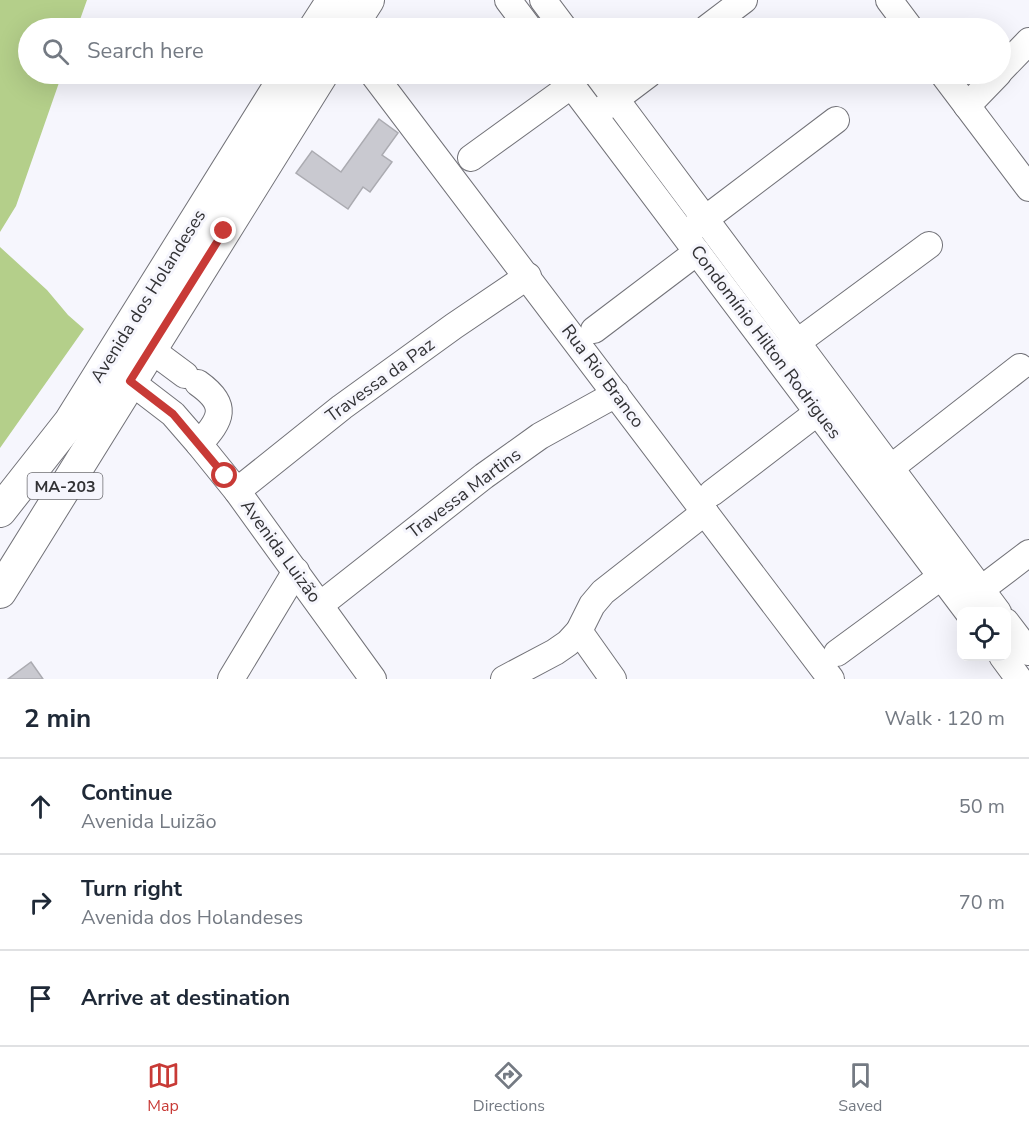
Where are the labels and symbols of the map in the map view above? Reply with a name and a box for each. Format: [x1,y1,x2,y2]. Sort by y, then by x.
street label: Avenida dos Holandeses [85,205,211,387]
route end [210,217,236,243]
street label: Condomínio Hilton Rodrigues [685,240,847,444]
street label: Rua Rio Branco [556,319,650,433]
street label: Travessa da Paz [321,332,439,428]
street label: Travessa Martins [402,442,526,544]
route start [211,462,237,488]
road number: MA-203 [28,473,103,499]
street label: Avenida Luizão [235,495,327,607]

